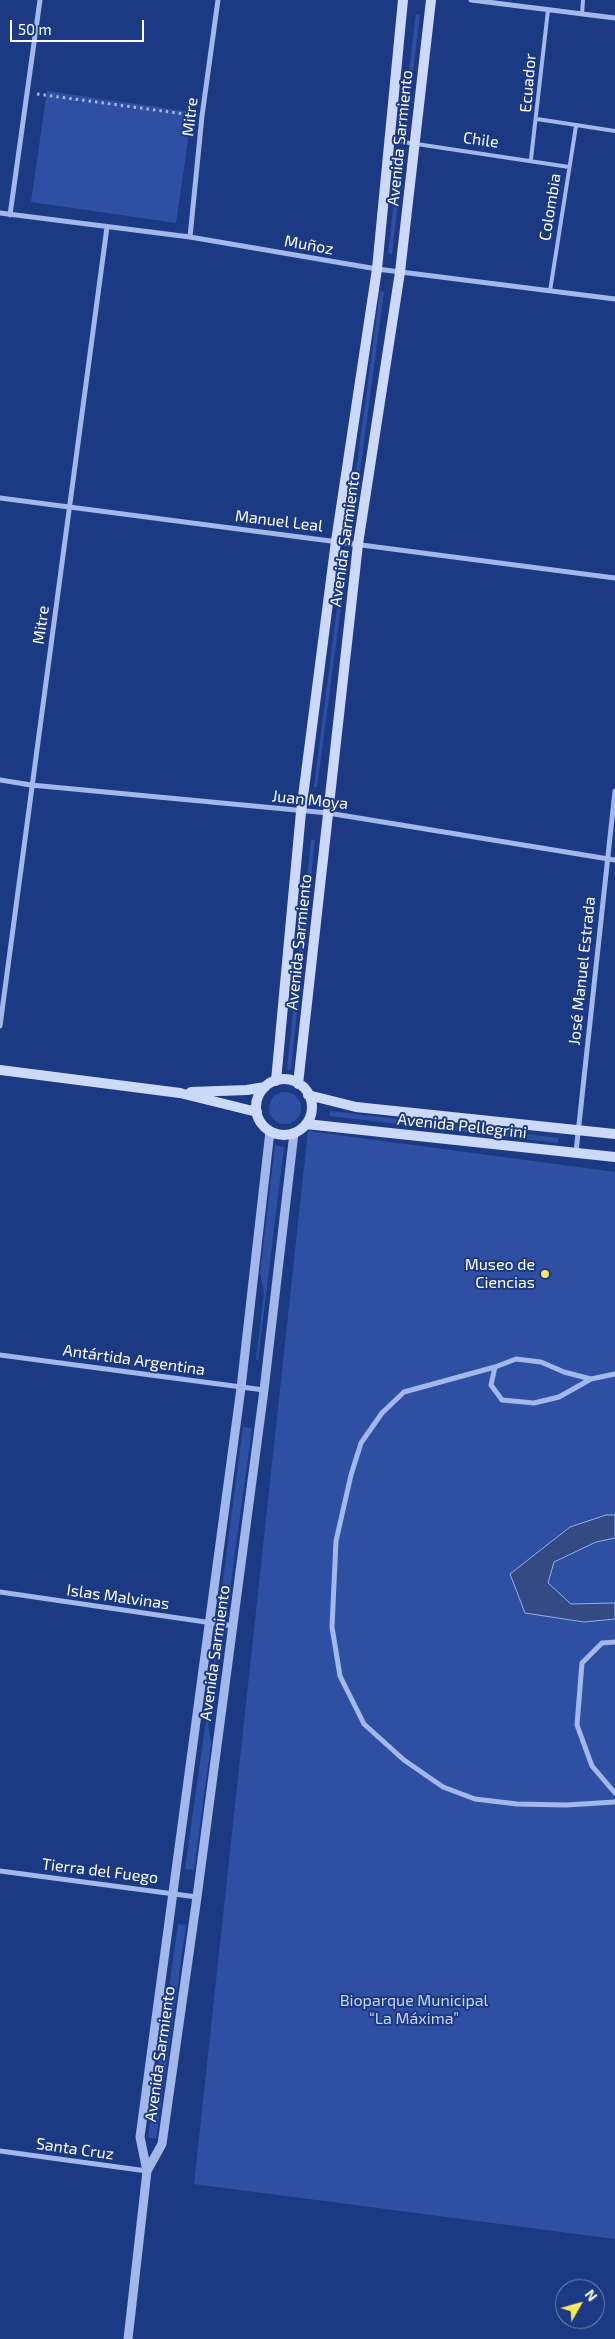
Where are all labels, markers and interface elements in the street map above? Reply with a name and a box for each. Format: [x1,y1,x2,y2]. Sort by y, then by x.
scale bar [12,10,146,42]
text: 50 m [18,20,52,38]
street label: Ecuador [516,53,540,113]
street label: Avenida Sarmiento [383,69,417,207]
street label: Mitre [178,97,202,137]
street label: Chile [462,128,500,152]
street label: Colombia [535,172,565,242]
street label: Muñoz [283,231,335,259]
street label: Avenida Sarmiento [326,470,364,608]
street label: Manuel Leal [234,506,324,536]
street label: Mitre [29,604,53,646]
street label: Juan Moya [271,786,349,814]
street label: Avenida Sarmiento [282,873,316,1011]
street label: José Manuel Estrada [565,896,599,1046]
street label: Avenida Pellegrini [396,1110,528,1142]
place label: Museo de Ciencias [465,1255,535,1293]
marker: Museo de Ciencias [539,1268,551,1280]
street label: Antártida Argentina [62,1341,206,1379]
street label: Islas Malvinas [65,1580,171,1614]
street label: Avenida Sarmiento [196,1584,234,1722]
street label: Tierra del Fuego [41,1854,159,1888]
street label: Avenida Sarmiento [141,1985,179,2123]
park label: Bioparque Municipal “La Máxima” [340,1991,488,2029]
street label: Santa Cruz [35,2134,115,2164]
north arrow [555,2279,605,2329]
text: N [582,2286,601,2304]

